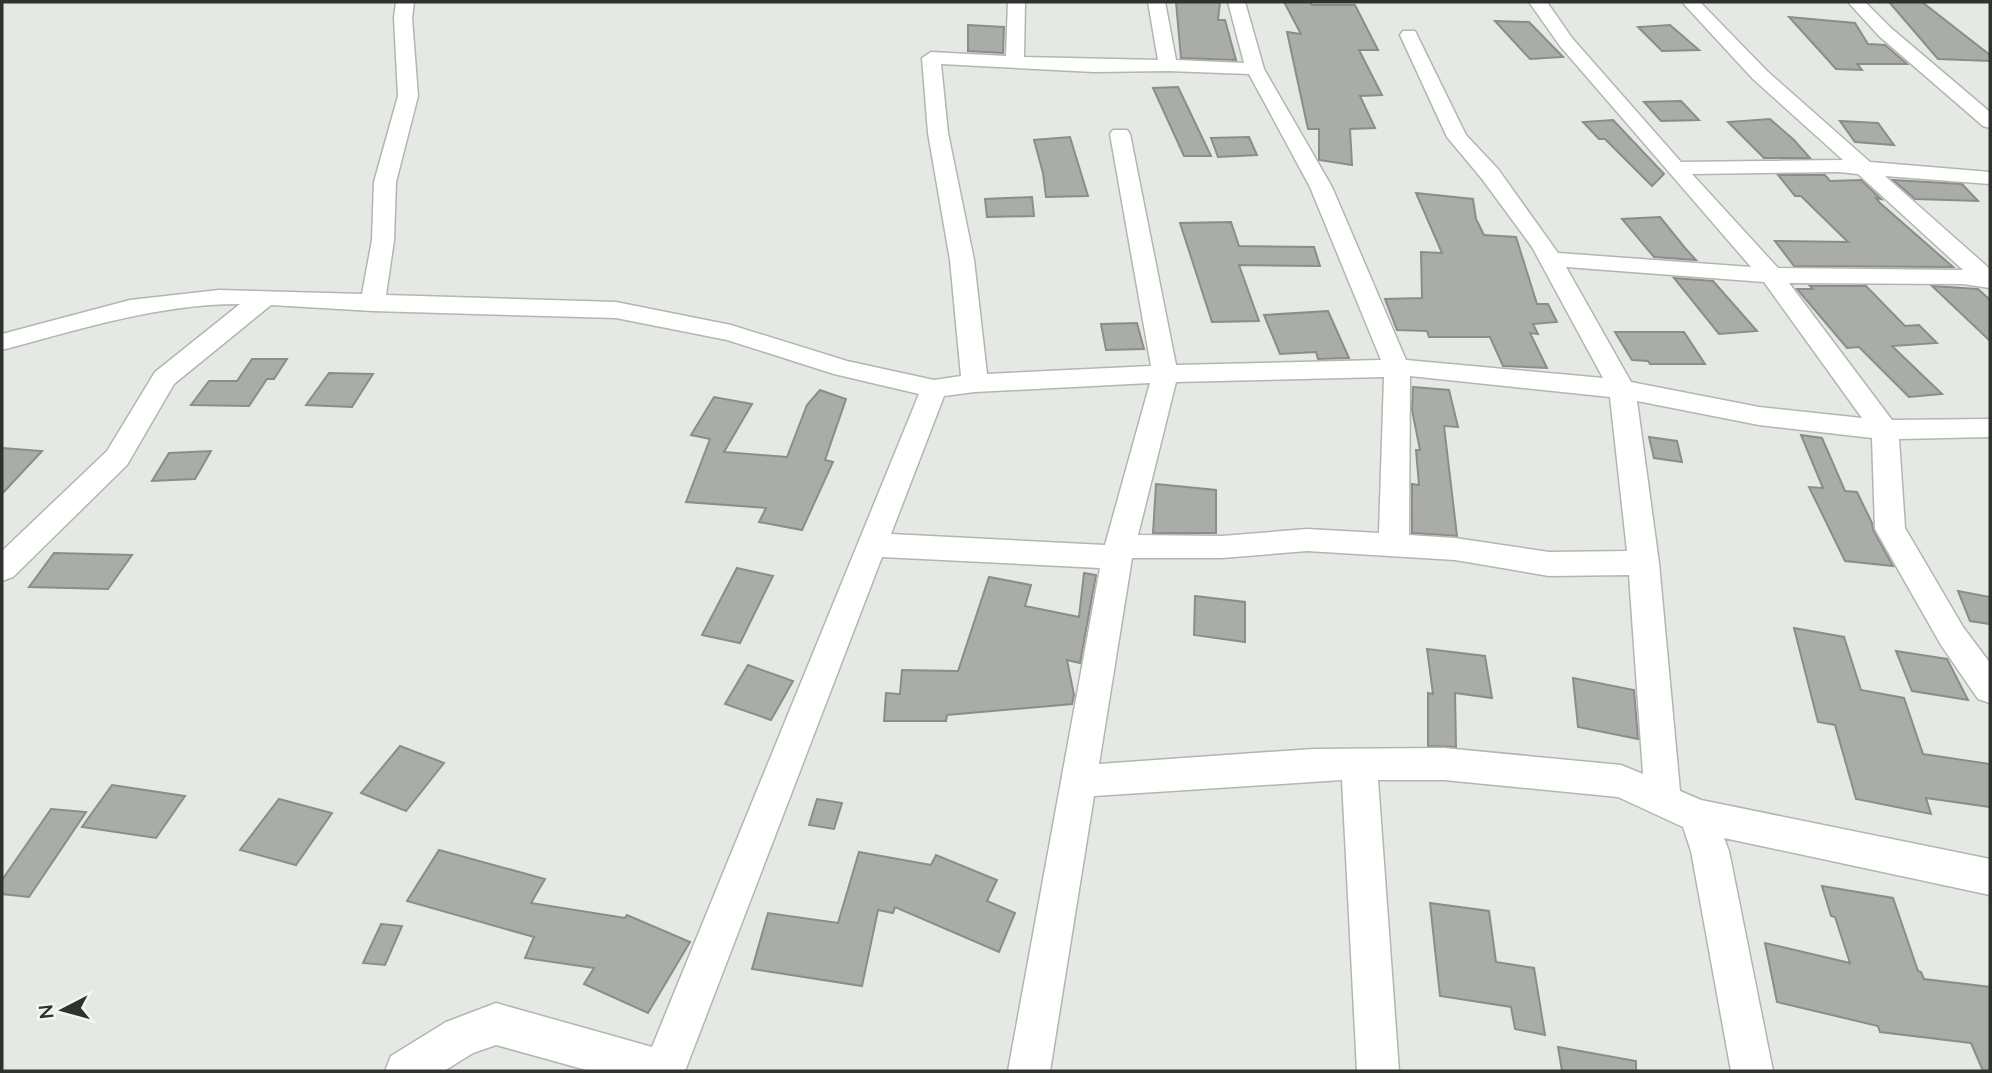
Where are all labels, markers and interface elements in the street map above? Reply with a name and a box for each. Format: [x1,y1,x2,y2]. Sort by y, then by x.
north arrow [28,975,98,1045]
text: N [33,1003,58,1020]

